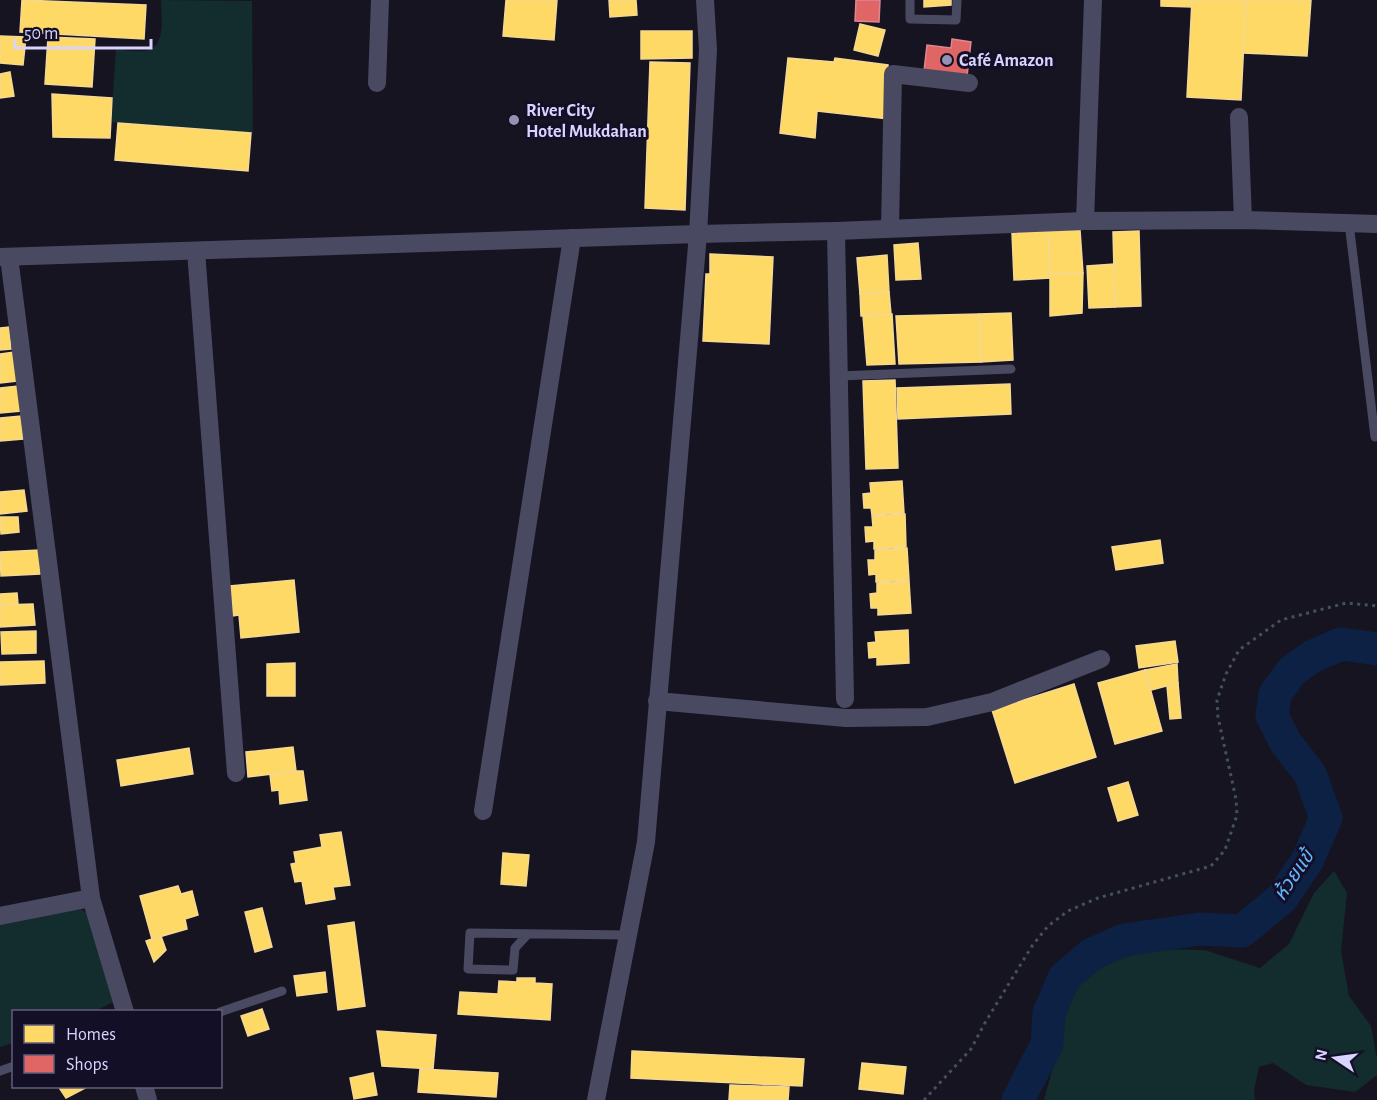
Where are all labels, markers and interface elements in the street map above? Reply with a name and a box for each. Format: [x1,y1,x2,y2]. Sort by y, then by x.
scale bar [15,12,152,50]
text: 50 m [24,25,58,43]
place label: Café Amazon [959,52,1053,70]
marker: Café Amazon [940,53,954,67]
place label: River City Hotel Mukdahan [526,102,647,141]
marker: River City Hotel Mukdahan [507,113,521,127]
water label: ห้วยแข้ [1269,844,1319,904]
legend [12,1010,222,1088]
text: Homes [66,1026,116,1044]
north arrow [1305,1028,1365,1088]
text: N [1312,1048,1330,1062]
text: Shops [66,1056,108,1074]

